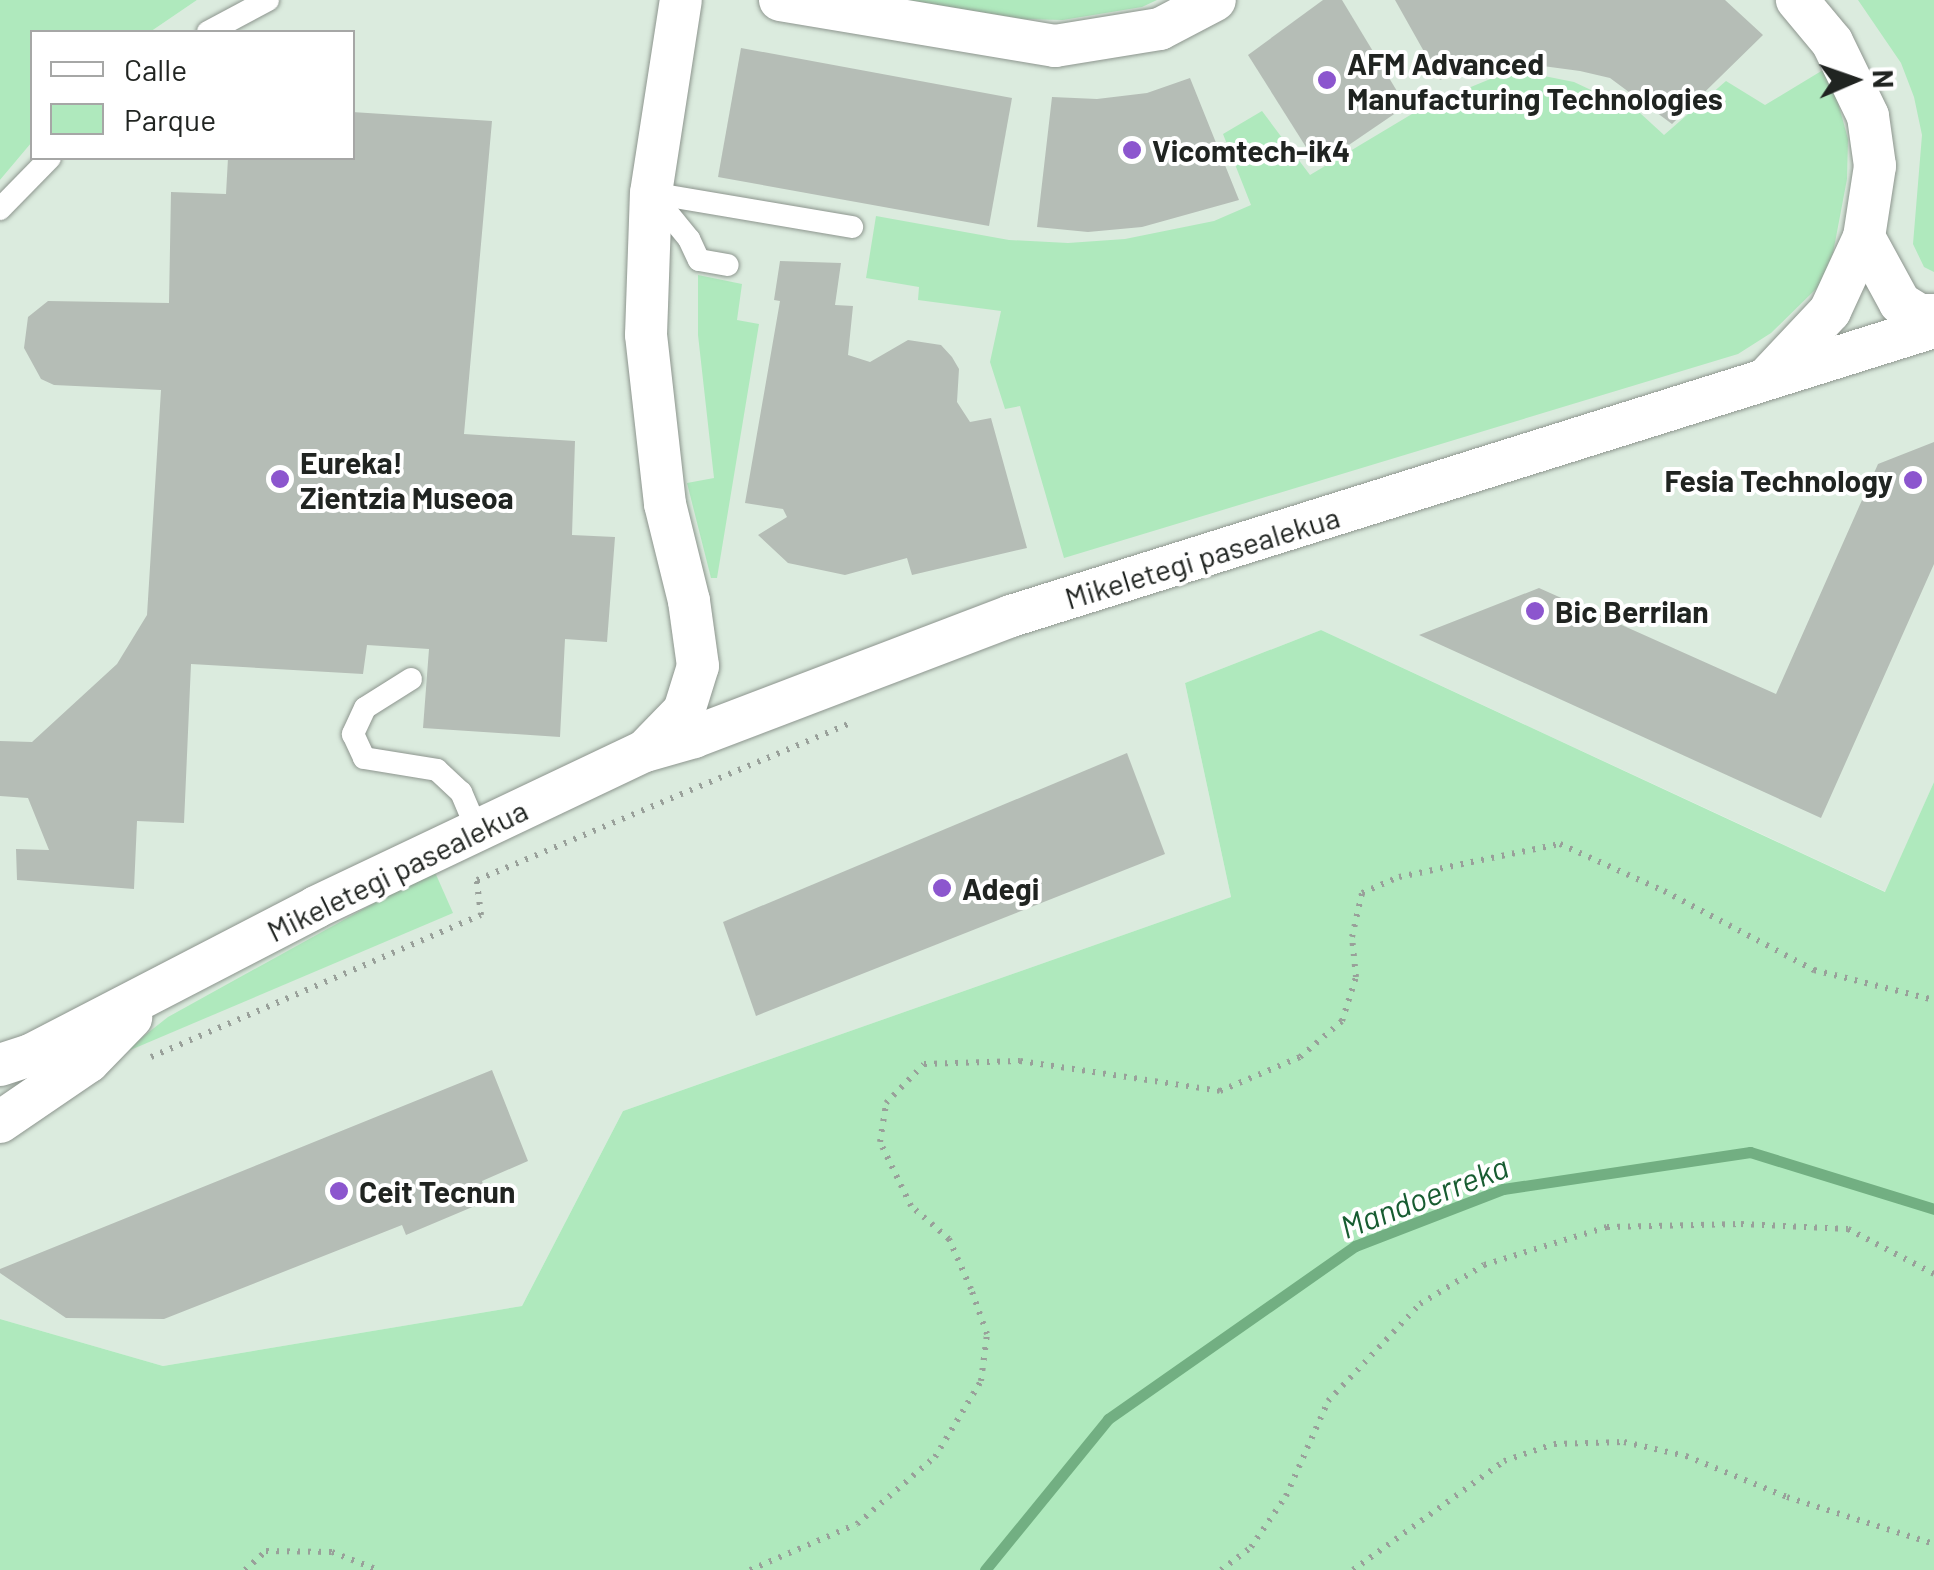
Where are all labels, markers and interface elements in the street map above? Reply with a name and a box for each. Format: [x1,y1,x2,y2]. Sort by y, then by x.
legend [30,30,355,160]
north arrow [1804,30,1904,130]
place label: AFM Advanced Manufacturing Technologies [1347,45,1723,116]
text: Calle [124,51,187,87]
marker: AFM Advanced Manufacturing Technologies [1316,69,1338,91]
text: N [1867,69,1901,89]
text: Parque [124,101,216,137]
place label: Vicomtech-ik4 [1152,132,1350,168]
marker: Vicomtech-ik4 [1121,139,1143,161]
place label: Eureka! Zientzia Museoa [300,444,514,514]
place label: Fesia Technology [1664,462,1893,498]
marker: Eureka! Zientzia Museoa [269,468,291,490]
marker: Fesia Technology [1902,469,1924,491]
street label: Mikeletegi pasealekua [1060,498,1344,616]
place label: Bic Berrilan [1555,593,1709,629]
marker: Bic Berrilan [1524,600,1546,622]
street label: Mikeletegi pasealekua [261,791,533,949]
place label: Adegi [962,870,1039,906]
marker: Adegi [931,877,953,899]
water label: Mandoerreka [1334,1146,1514,1246]
place label: Ceit Tecnun [359,1173,515,1209]
marker: Ceit Tecnun [328,1180,350,1202]

